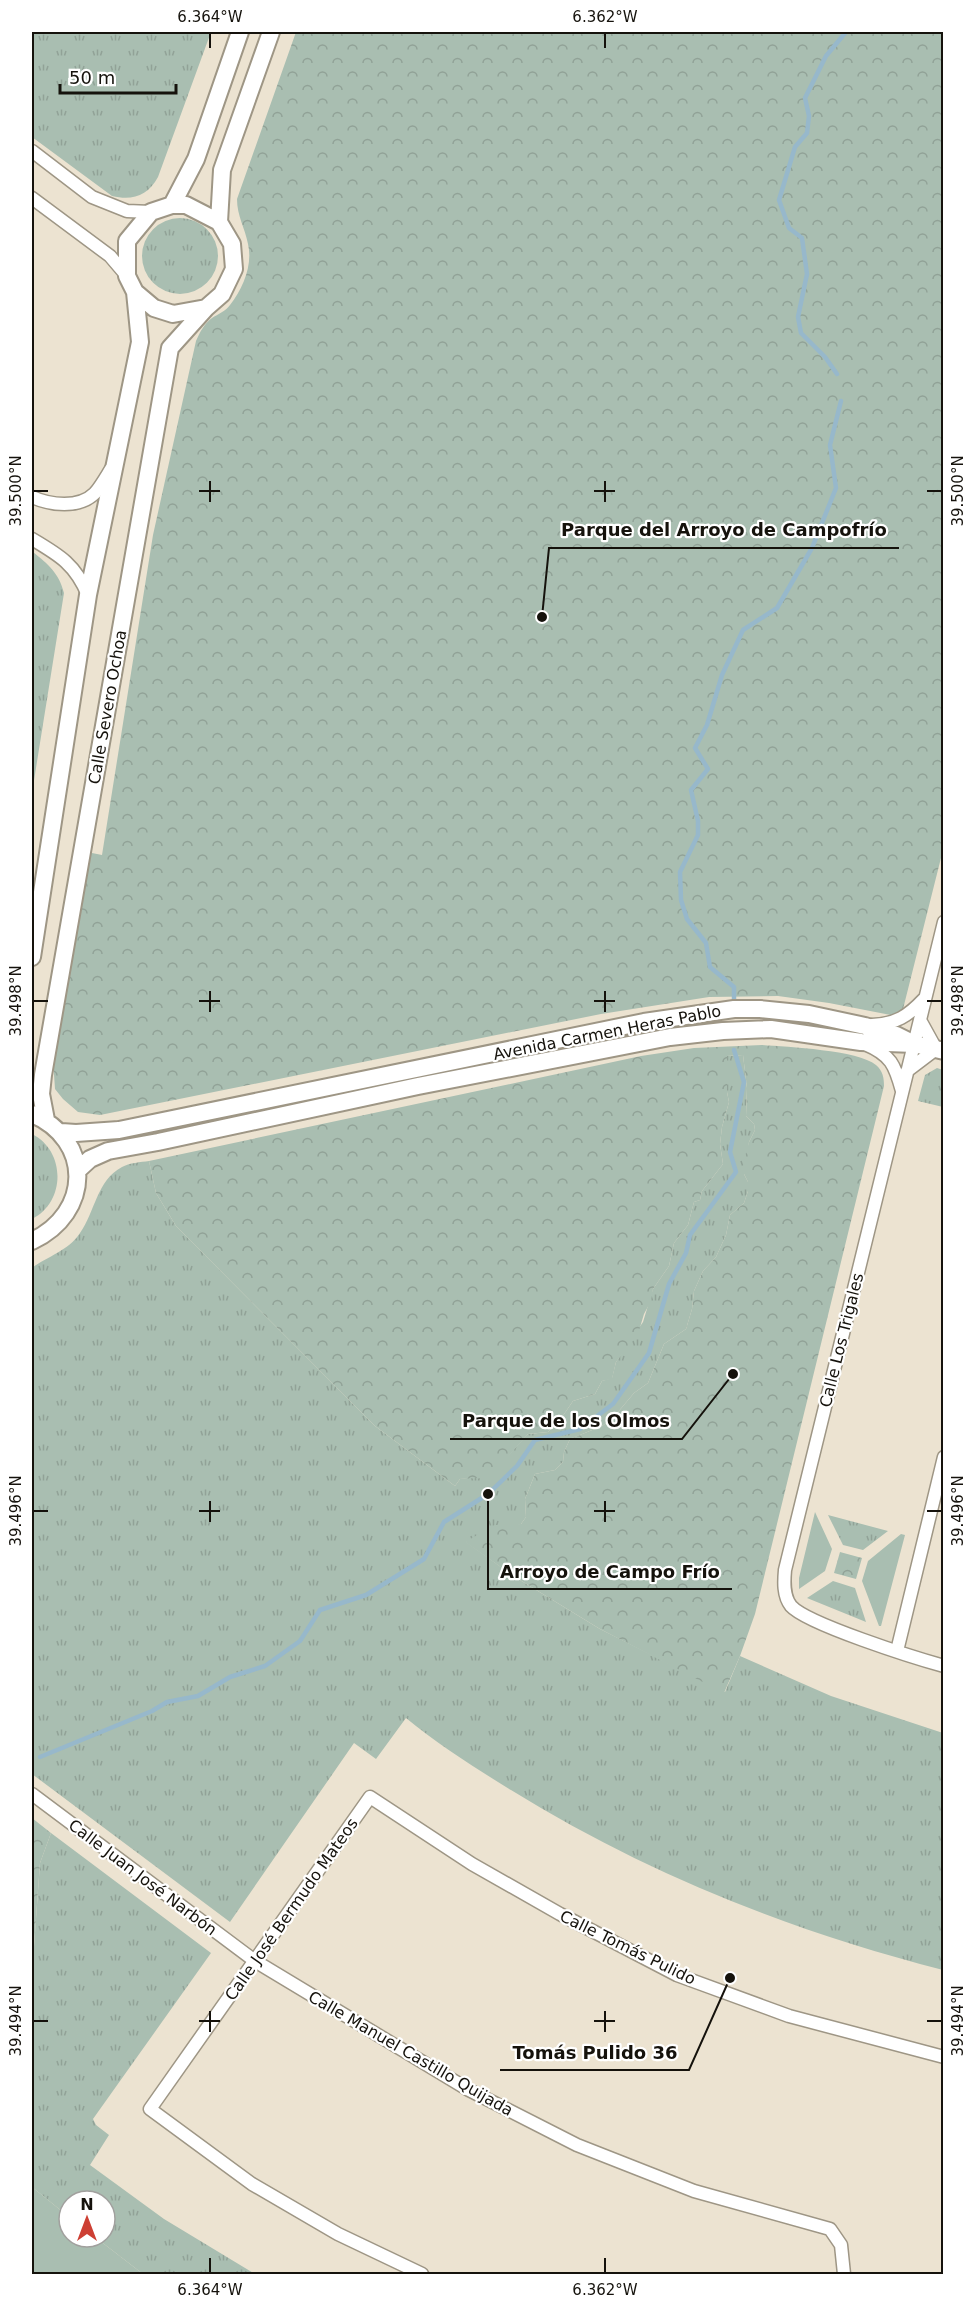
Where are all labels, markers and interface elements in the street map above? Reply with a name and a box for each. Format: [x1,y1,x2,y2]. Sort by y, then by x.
text: 6.364°W [177,8,243,26]
text: 6.362°W [572,8,638,26]
scale bar [60,57,176,95]
text: 50 m [69,67,115,88]
text: 39.500°N [7,455,25,527]
text: 39.500°N [949,455,967,527]
callout: Parque del Arroyo de Campofrío [549,512,899,548]
text: Parque del Arroyo de Campofrío [561,519,887,540]
street label: Calle Severo Ochoa [85,628,130,786]
text: 39.498°N [7,965,25,1037]
text: 39.498°N [949,965,967,1037]
street label: Avenida Carmen Heras Pablo [492,1001,723,1064]
street label: Calle Los Trigales [816,1271,867,1409]
callout: Parque de los Olmos [450,1403,682,1439]
text: Parque de los Olmos [462,1410,670,1431]
text: 39.496°N [7,1475,25,1547]
text: 39.496°N [949,1475,967,1547]
callout: Arroyo de Campo Frío [488,1553,732,1589]
text: Arroyo de Campo Frío [500,1561,720,1582]
street label: Calle José Bermudo Mateos [221,1814,362,2004]
street label: Calle Juan José Narbón [65,1815,221,1939]
street label: Calle Tomás Pulido [557,1906,699,1989]
text: 39.494°N [7,1985,25,2057]
text: 39.494°N [949,1985,967,2057]
street label: Calle Manuel Castillo Quijada [305,1987,517,2120]
callout: Tomás Pulido 36 [500,2034,689,2070]
text: Tomás Pulido 36 [512,2042,678,2063]
north arrow [57,2189,117,2249]
text: N [80,2195,94,2214]
text: 6.364°W [177,2281,243,2299]
text: 6.362°W [572,2281,638,2299]

